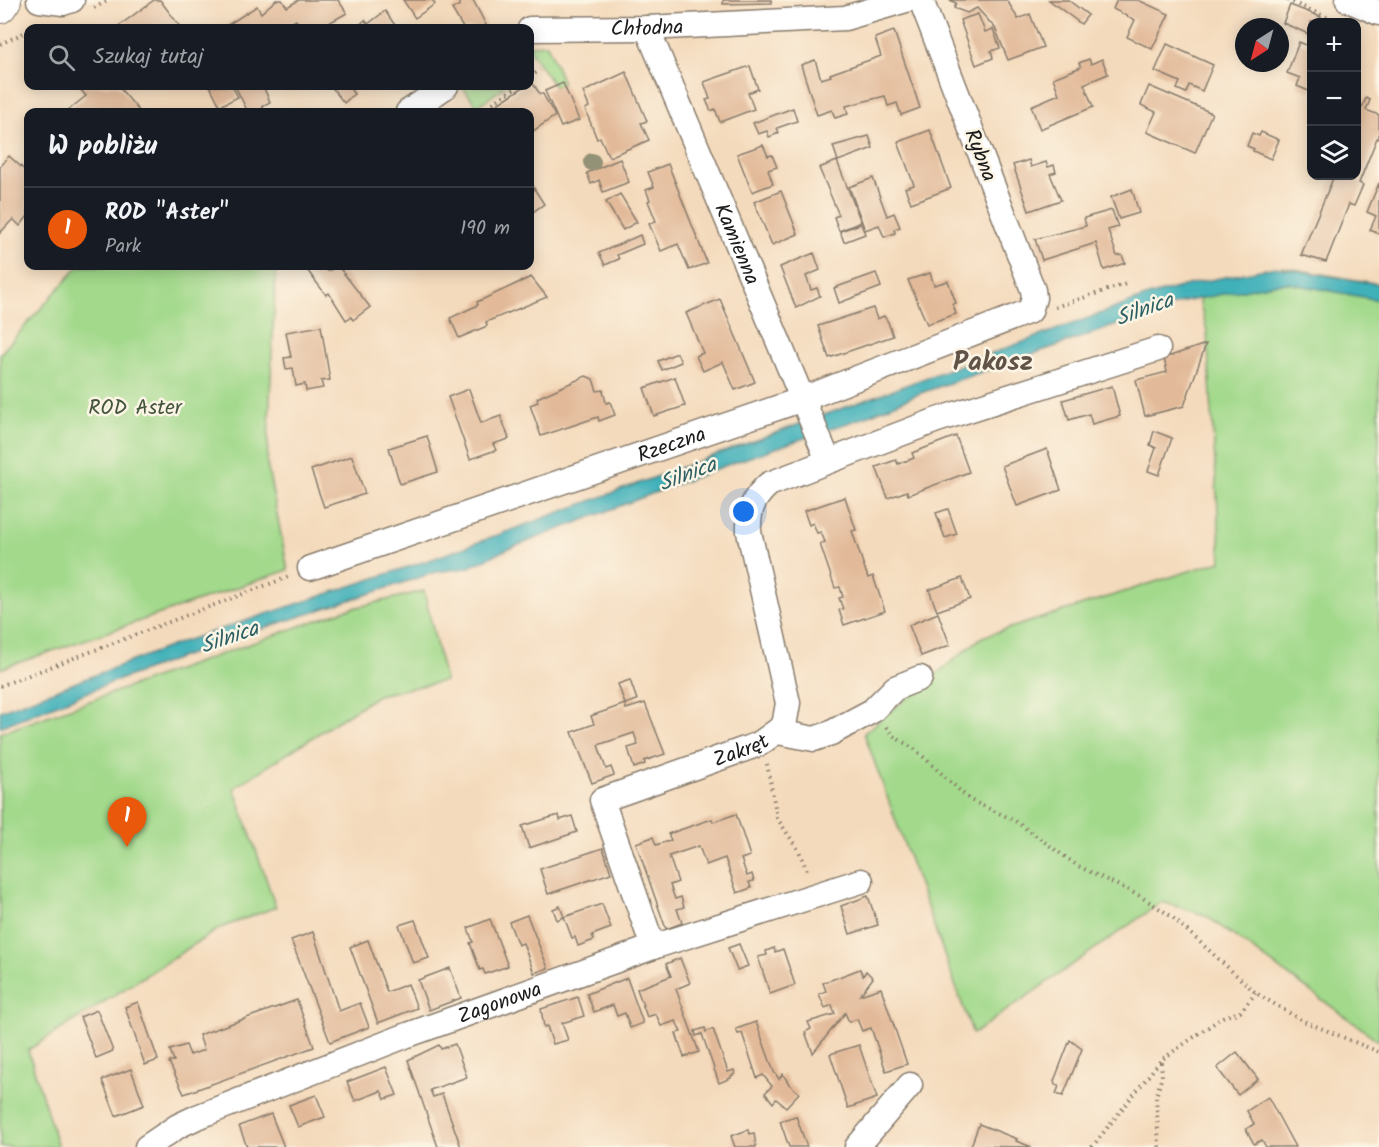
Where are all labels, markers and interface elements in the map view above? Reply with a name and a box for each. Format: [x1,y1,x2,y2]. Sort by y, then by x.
street label: Chłodna [611,11,684,46]
north arrow [1235,18,1289,72]
map controls [1307,18,1361,180]
button: + [1307,18,1361,72]
search box [24,24,534,90]
text: Szukaj tutaj [93,40,204,75]
icon: search [45,41,78,74]
button: − [1307,72,1361,126]
street label: Rybna [954,124,1005,187]
text: W pobliżu [48,126,157,168]
button: layers [1307,126,1361,180]
text: ROD "Aster" [105,196,229,231]
street label: Kamienna [704,198,768,290]
text: 1 [64,213,71,245]
text: 190 m [460,213,510,245]
text: Park [105,231,141,263]
water label: Silnica [1111,283,1180,337]
district label: Pakosz [953,341,1033,384]
park label: ROD Aster [88,392,183,425]
street label: Rzeczna [633,418,711,473]
water label: Silnica [654,448,723,502]
your location [729,497,758,526]
water label: Silnica [196,612,265,665]
street label: Zakręt [709,726,778,777]
pin: 1 [108,798,146,847]
street label: Zagonowa [453,973,547,1034]

